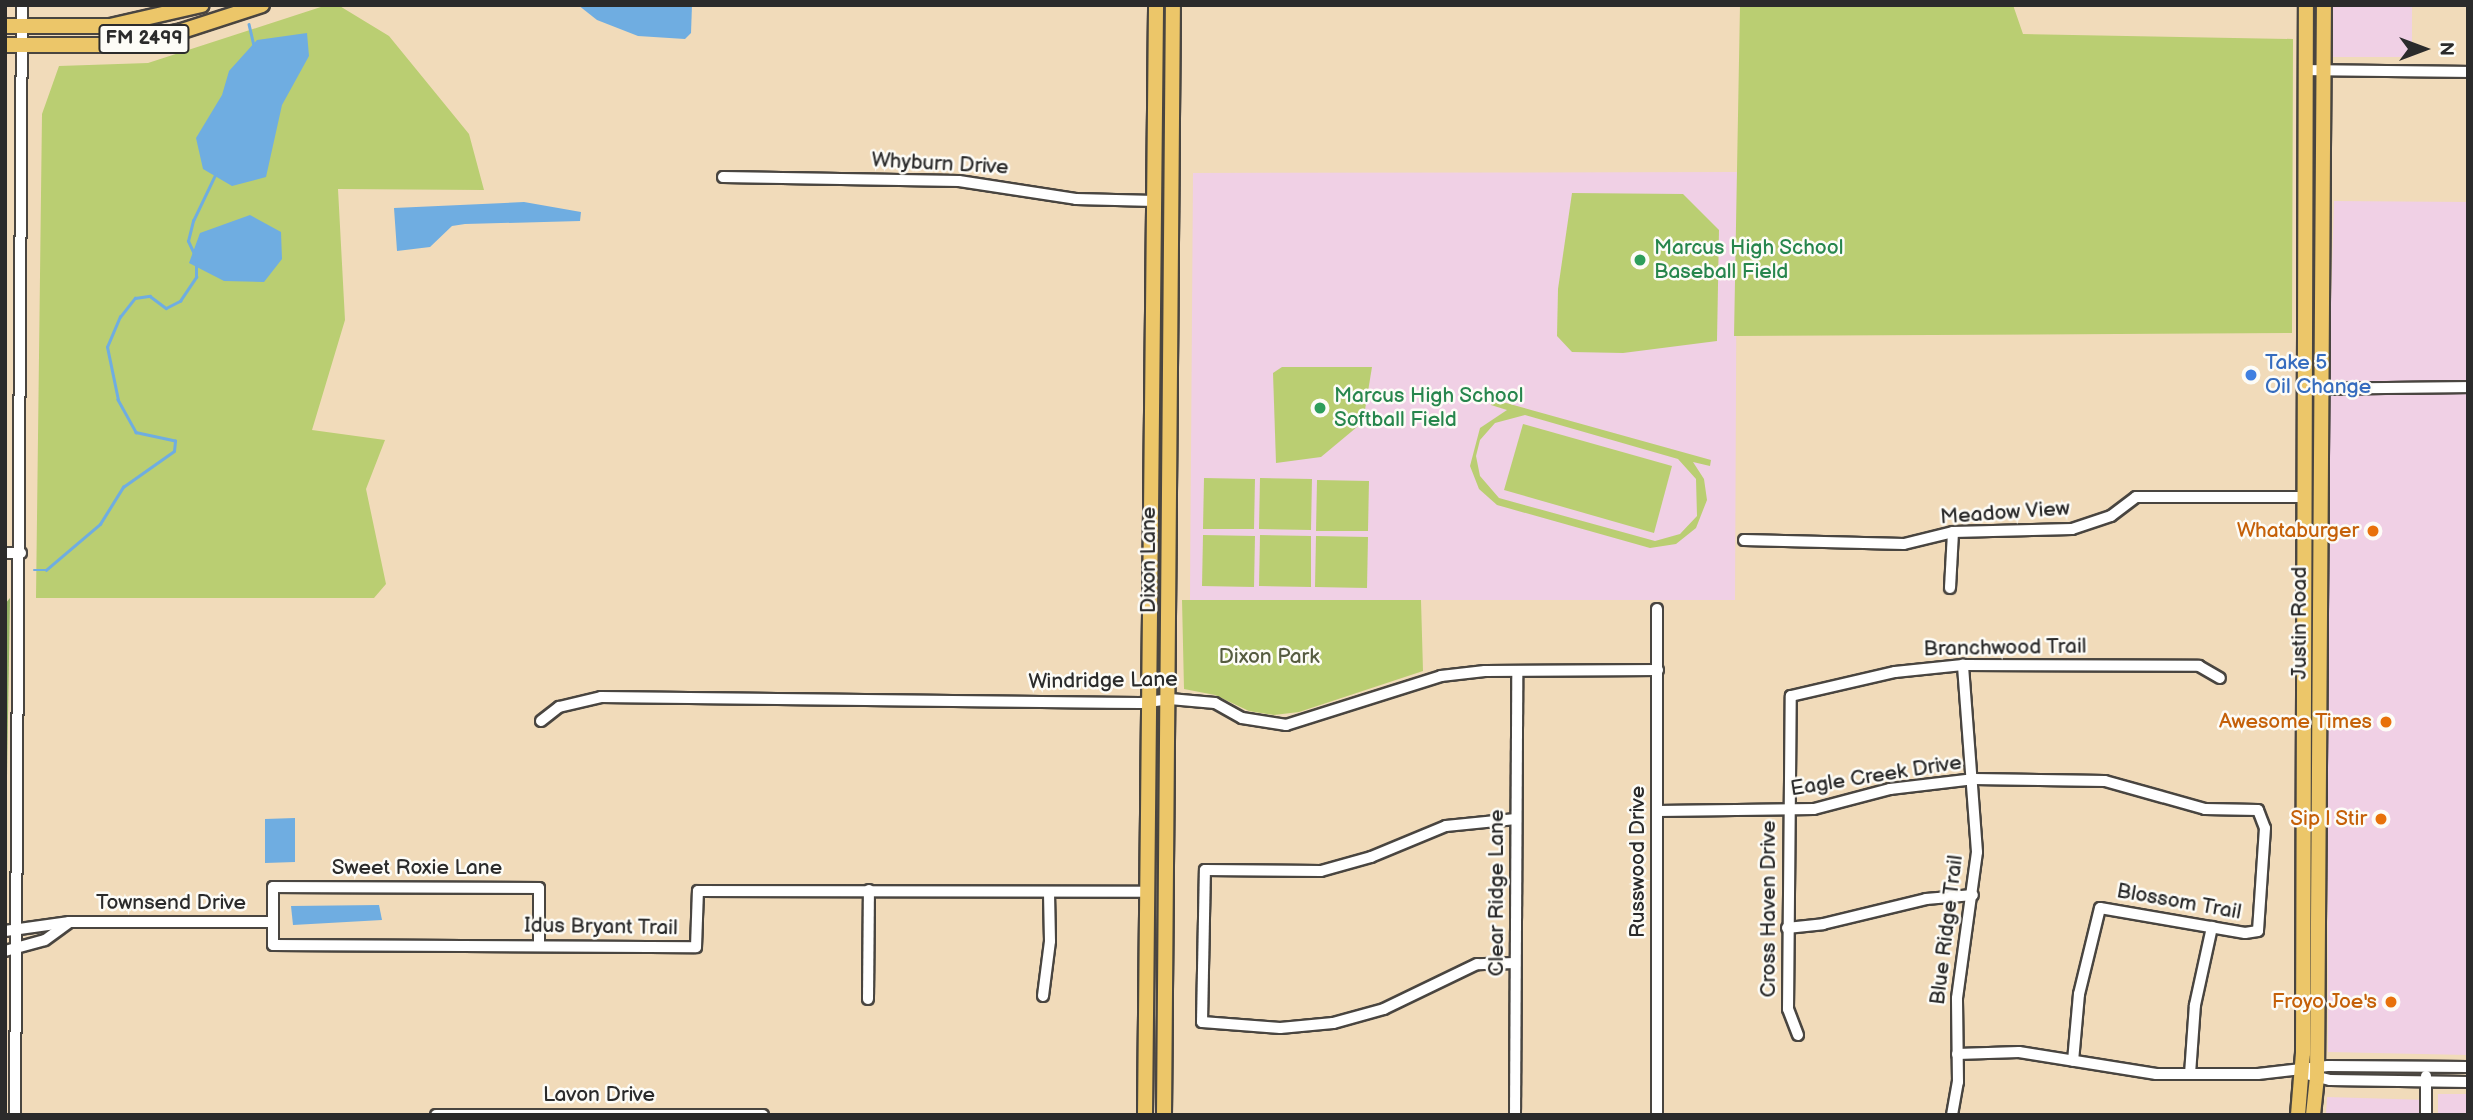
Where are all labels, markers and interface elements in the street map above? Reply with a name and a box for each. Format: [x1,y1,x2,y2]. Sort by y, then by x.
north arrow [2389,14,2459,84]
road number: FM 2499 [97,23,191,54]
text: N [2434,42,2457,56]
street label: Whyburn Drive [871,148,1009,180]
place label: Marcus High School Baseball Field [1654,235,1844,285]
marker: Marcus High School Baseball Field [1632,252,1648,268]
place label: Take 5 Oil Change [2265,350,2371,400]
marker: Take 5 Oil Change [2243,367,2259,383]
place label: Marcus High School Softball Field [1334,383,1524,433]
marker: Marcus High School Softball Field [1312,400,1328,416]
street label: Meadow View [1939,496,2071,530]
street label: Dixon Lane [1136,507,1162,613]
place label: Whataburger [2237,518,2359,544]
marker: Whataburger [2365,523,2381,539]
street label: Justin Road [2287,567,2313,679]
street label: Branchwood Trail [1923,634,2087,662]
park label: Dixon Park [1219,644,1319,670]
street label: Windridge Lane [1028,667,1178,695]
place label: Awesome Times [2218,709,2372,735]
marker: Awesome Times [2378,714,2394,730]
street label: Eagle Creek Drive [1789,750,1963,802]
street label: Russwood Drive [1625,786,1651,938]
place label: Sip | Stir [2290,806,2367,832]
street label: Clear Ridge Lane [1484,810,1510,976]
marker: Sip | Stir [2373,811,2389,827]
street label: Cross Haven Drive [1756,821,1782,997]
street label: Blue Ridge Trail [1925,853,1969,1007]
street label: Sweet Roxie Lane [332,855,502,881]
street label: Blossom Trail [2114,879,2244,925]
street label: Townsend Drive [96,890,246,916]
street label: Idus Bryant Trail [524,913,678,941]
place label: Froyo Joe's [2271,989,2377,1015]
marker: Froyo Joe's [2383,994,2399,1010]
street label: Lavon Drive [543,1082,655,1108]

